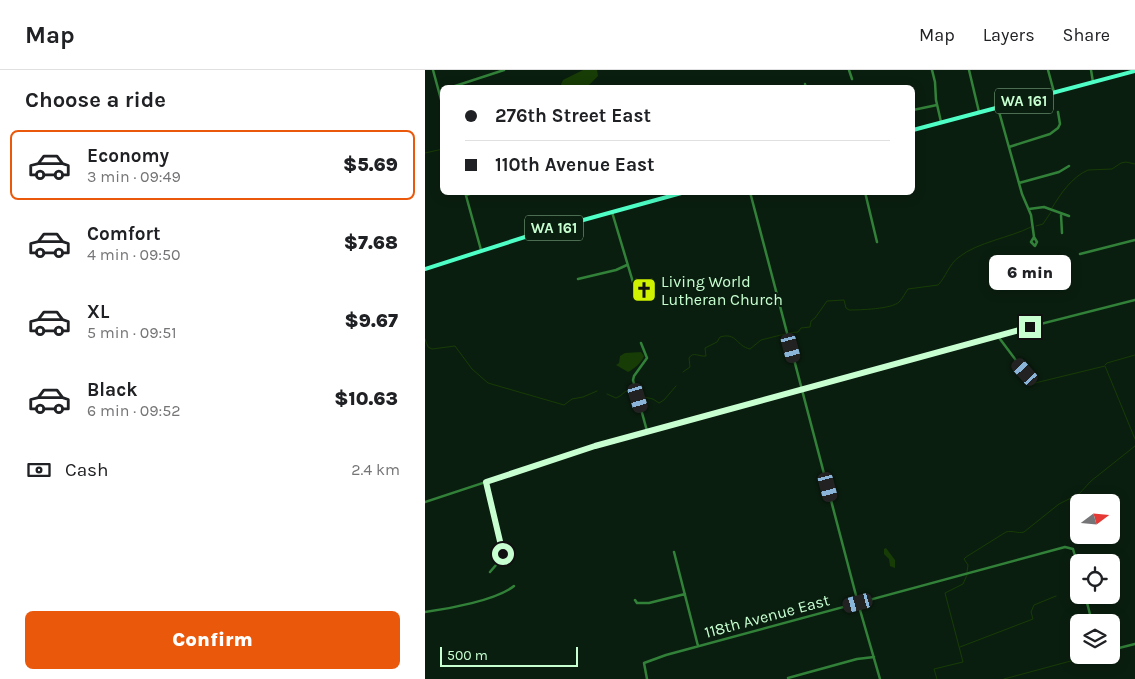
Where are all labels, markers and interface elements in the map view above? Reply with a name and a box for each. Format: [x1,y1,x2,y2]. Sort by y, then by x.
text: Map [25,21,75,49]
text: Map [919,24,955,46]
text: Layers [983,24,1035,46]
text: Share [1063,24,1110,46]
text: Choose a ride [25,87,166,113]
road number: WA 161 [995,88,1053,114]
text: 276th Street East [495,105,651,127]
icon: car [27,143,72,188]
text: Economy [87,145,169,167]
text: $5.69 [343,154,398,176]
text: 110th Avenue East [495,154,655,176]
text: 3 min · 09:49 [87,167,181,186]
road number: WA 161 [525,216,583,240]
icon: car [27,221,72,266]
text: Comfort [87,223,161,245]
text: $7.68 [344,232,398,254]
text: 4 min · 09:50 [87,245,181,264]
callout: 6 min [989,254,1071,290]
text: 6 min [1007,263,1053,282]
place label: Living World Lutheran Church [661,272,783,309]
church icon: Living World Lutheran Church [631,277,657,303]
icon: car [27,299,72,344]
text: XL [87,301,109,323]
text: $9.67 [345,310,398,332]
route end [1019,316,1041,338]
text: 5 min · 09:51 [87,323,176,342]
car [779,332,802,364]
car [1009,356,1040,388]
icon: car [27,377,72,422]
text: Black [87,379,138,401]
car [626,381,649,415]
text: $10.63 [334,388,398,410]
text: 6 min · 09:52 [87,401,181,420]
icon: cash [25,456,53,484]
text: Cash [65,459,109,481]
text: 2.4 km [351,460,400,479]
car [816,471,839,503]
north arrow [1070,494,1120,544]
map controls [1070,494,1120,664]
route start [492,543,514,565]
button: locate [1070,554,1120,604]
street label: 118th Avenue East [702,590,832,642]
car [841,592,874,614]
button: Confirm [25,611,400,669]
button: layers [1070,614,1120,664]
scale bar [440,644,577,667]
text: 500 m [447,647,488,664]

